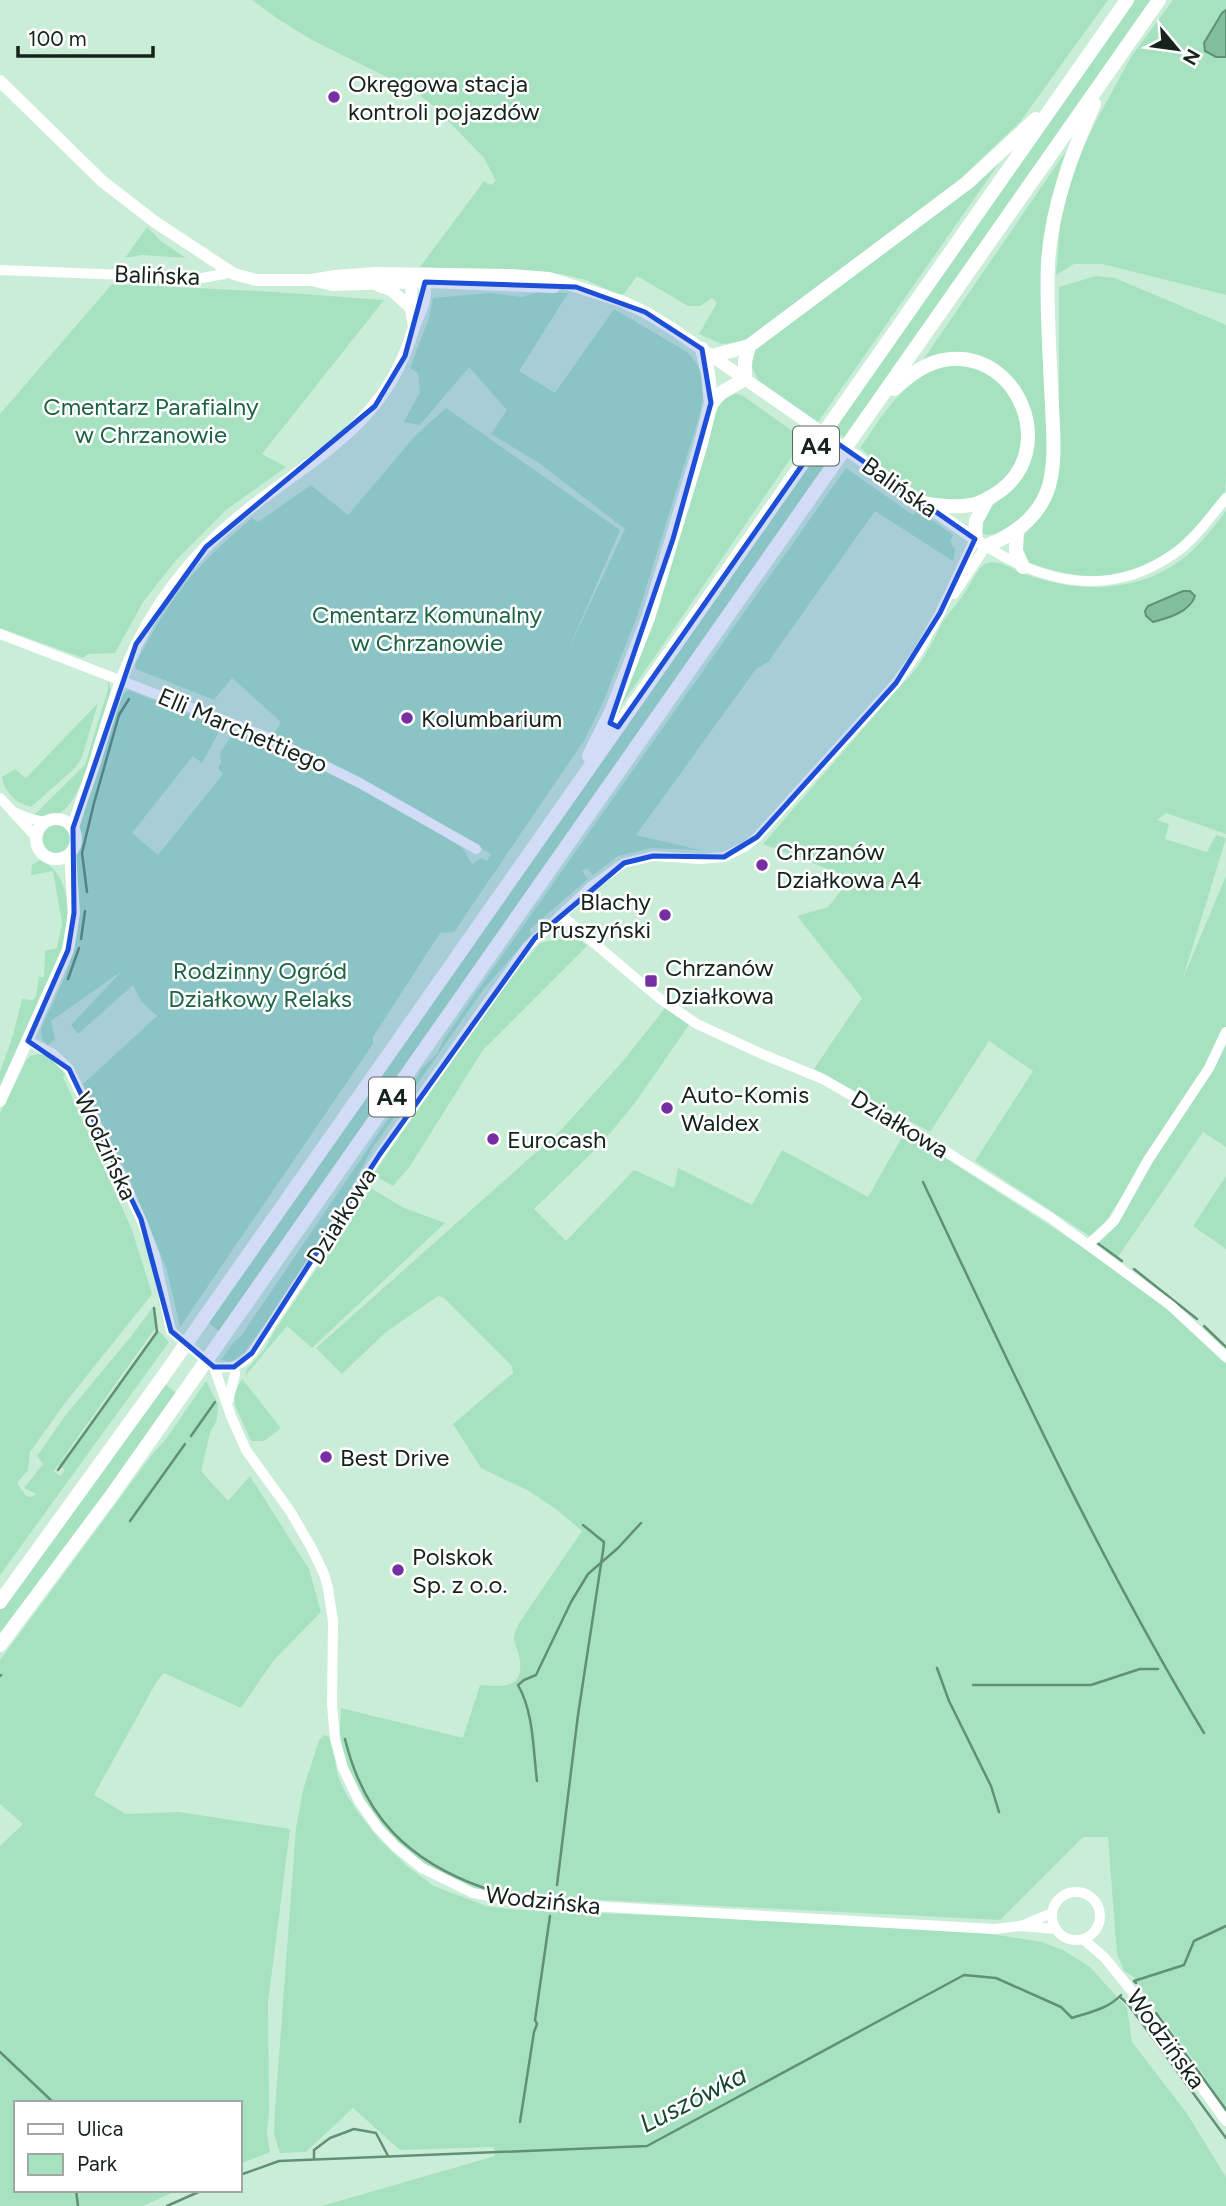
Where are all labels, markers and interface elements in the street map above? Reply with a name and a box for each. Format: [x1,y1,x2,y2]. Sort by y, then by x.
scale bar [18,14,152,58]
north arrow [1142,14,1212,84]
text: 100 m [28,26,87,51]
text: N [1178,45,1205,69]
place label: Okręgowa stacja kontroli pojazdów [348,69,540,126]
marker: Okręgowa stacja kontroli pojazdów [326,89,342,105]
street label: Balińska [114,259,200,291]
park label: Cmentarz Parafialny w Chrzanowie [43,392,259,449]
road number: A4 [793,426,839,466]
street label: Balińska [856,450,944,524]
park label: Cmentarz Komunalny w Chrzanowie [312,600,542,657]
street label: Elli Marchettiego [154,681,332,779]
place label: Kolumbarium [421,704,562,733]
marker: Kolumbarium [399,710,415,726]
place label: Chrzanów Działkowa A4 [776,837,922,894]
marker: Chrzanów Działkowa A4 [754,857,770,873]
place label: Blachy Pruszyński [538,887,651,944]
marker: Blachy Pruszyński [657,907,673,923]
place label: Chrzanów Działkowa [665,953,774,1010]
park label: Rodzinny Ogród Działkowy Relaks [168,956,352,1013]
marker: Chrzanów Działkowa [643,973,659,989]
road number: A4 [369,1078,415,1116]
place label: Auto-Komis Waldex [681,1080,809,1137]
street label: Działkowa [846,1084,954,1164]
street label: Wodzińska [68,1087,144,1205]
marker: Auto-Komis Waldex [659,1100,675,1116]
place label: Eurocash [507,1125,606,1154]
marker: Eurocash [485,1131,501,1147]
street label: Działkowa [300,1162,382,1270]
place label: Best Drive [340,1443,449,1472]
marker: Best Drive [318,1449,334,1465]
place label: Polskok Sp. z o.o. [412,1542,507,1599]
marker: Polskok Sp. z o.o. [390,1562,406,1578]
street label: Wodzińska [484,1880,602,1920]
street label: Wodzińska [1120,1984,1212,2094]
water label: Luszówka [634,2058,752,2140]
legend [14,2101,242,2192]
text: Ulica [77,2116,123,2141]
text: Park [77,2151,118,2176]

